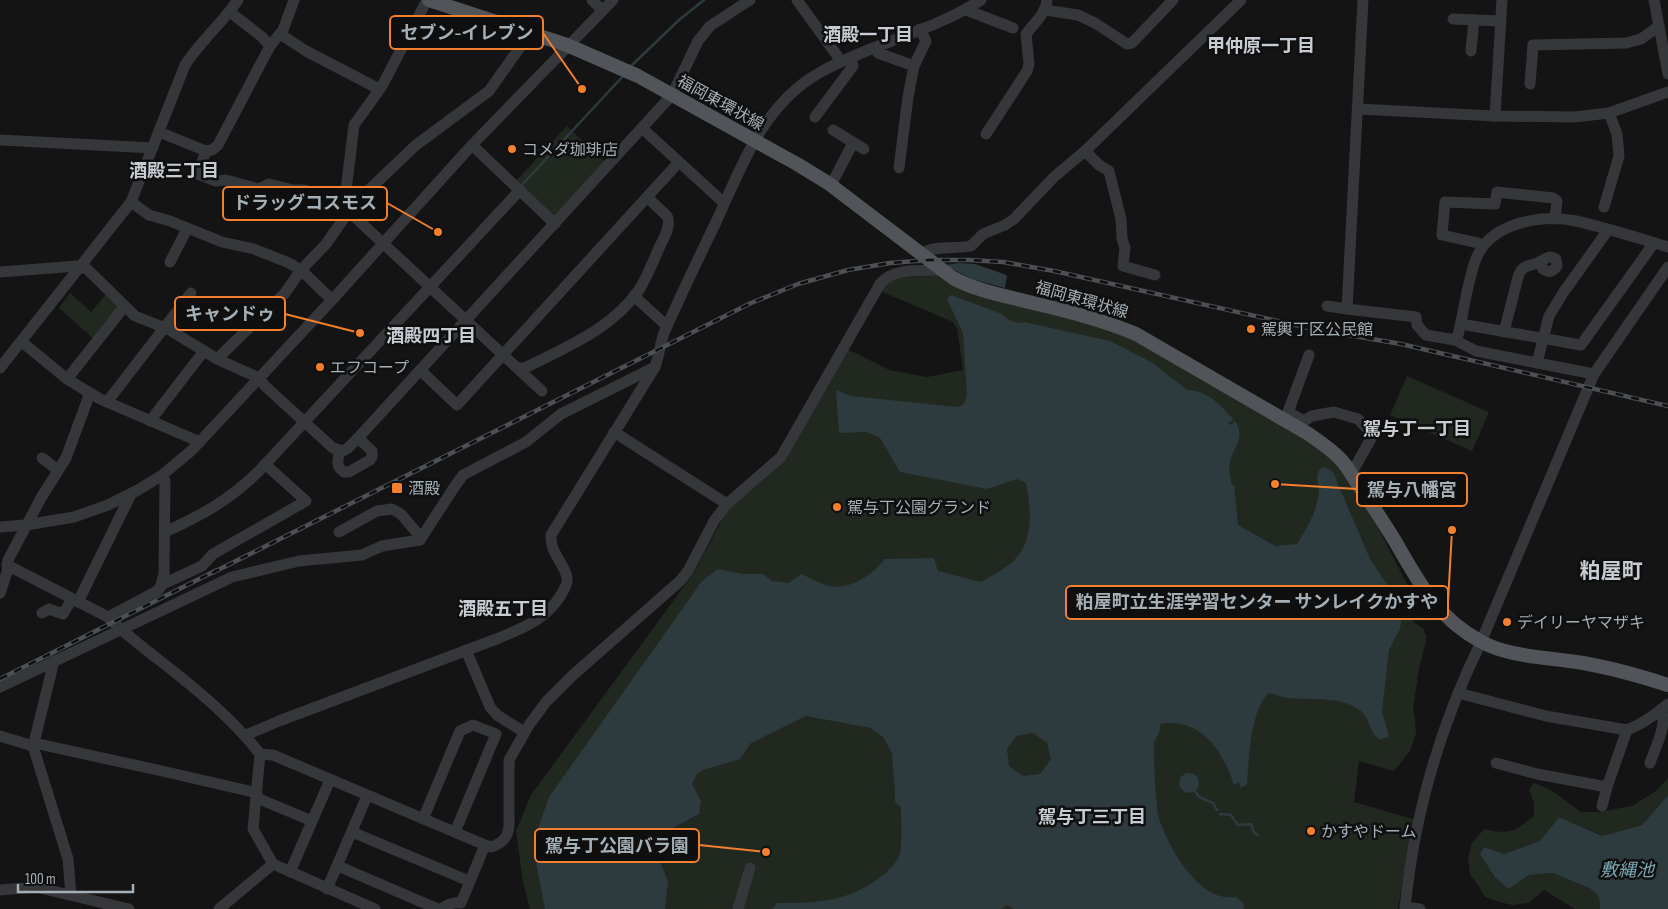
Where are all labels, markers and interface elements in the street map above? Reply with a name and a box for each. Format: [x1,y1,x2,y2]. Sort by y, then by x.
callout: セブン-イレブン [390,16,543,49]
text: セブン-イレブン [401,23,533,44]
district label: 酒殿一丁目 [823,25,913,46]
district label: 甲仲原一丁目 [1207,36,1315,57]
street label: 福岡東環状線 [674,72,767,135]
place label: コメダ珈琲店 [522,141,618,160]
marker: コメダ珈琲店 [506,143,518,155]
district label: 酒殿三丁目 [129,161,219,182]
callout: ドラッグコスモス [223,187,387,220]
text: ドラッグコスモス [233,193,377,214]
street label: 福岡東環状線 [1033,278,1130,323]
callout: キャンドゥ [175,297,285,330]
text: キャンドゥ [185,304,275,325]
place label: 駕輿丁区公民館 [1261,321,1373,340]
marker: 駕輿丁区公民館 [1245,323,1257,335]
district label: 酒殿四丁目 [386,326,476,347]
place label: エフコープ [330,359,409,378]
marker: エフコープ [314,361,326,373]
district label: 駕与丁一丁目 [1363,419,1471,440]
callout: 駕与八幡宮 [1357,473,1467,506]
place label: 酒殿 [408,480,440,499]
text: 駕与八幡宮 [1367,480,1457,501]
marker: 酒殿 [390,481,404,495]
place label: 駕与丁公園グランド [847,499,991,518]
marker: 駕与丁公園グランド [831,501,843,513]
district label: 粕屋町 [1580,559,1643,584]
callout: 粕屋町立生涯学習センター サンレイクかすや [1066,586,1448,619]
text: 粕屋町立生涯学習センター サンレイクかすや [1076,592,1438,613]
district label: 酒殿五丁目 [458,599,548,620]
place label: デイリーヤマザキ [1517,614,1645,633]
marker: デイリーヤマザキ [1501,616,1513,628]
district label: 駕与丁三丁目 [1038,807,1146,828]
place label: かすやドーム [1321,823,1417,842]
marker: かすやドーム [1305,825,1317,837]
callout: 駕与丁公園バラ園 [535,829,699,862]
text: 駕与丁公園バラ園 [545,836,689,857]
water label: 敷縄池 [1600,860,1656,881]
scale bar [18,862,132,894]
text: 100 m [25,870,56,889]

